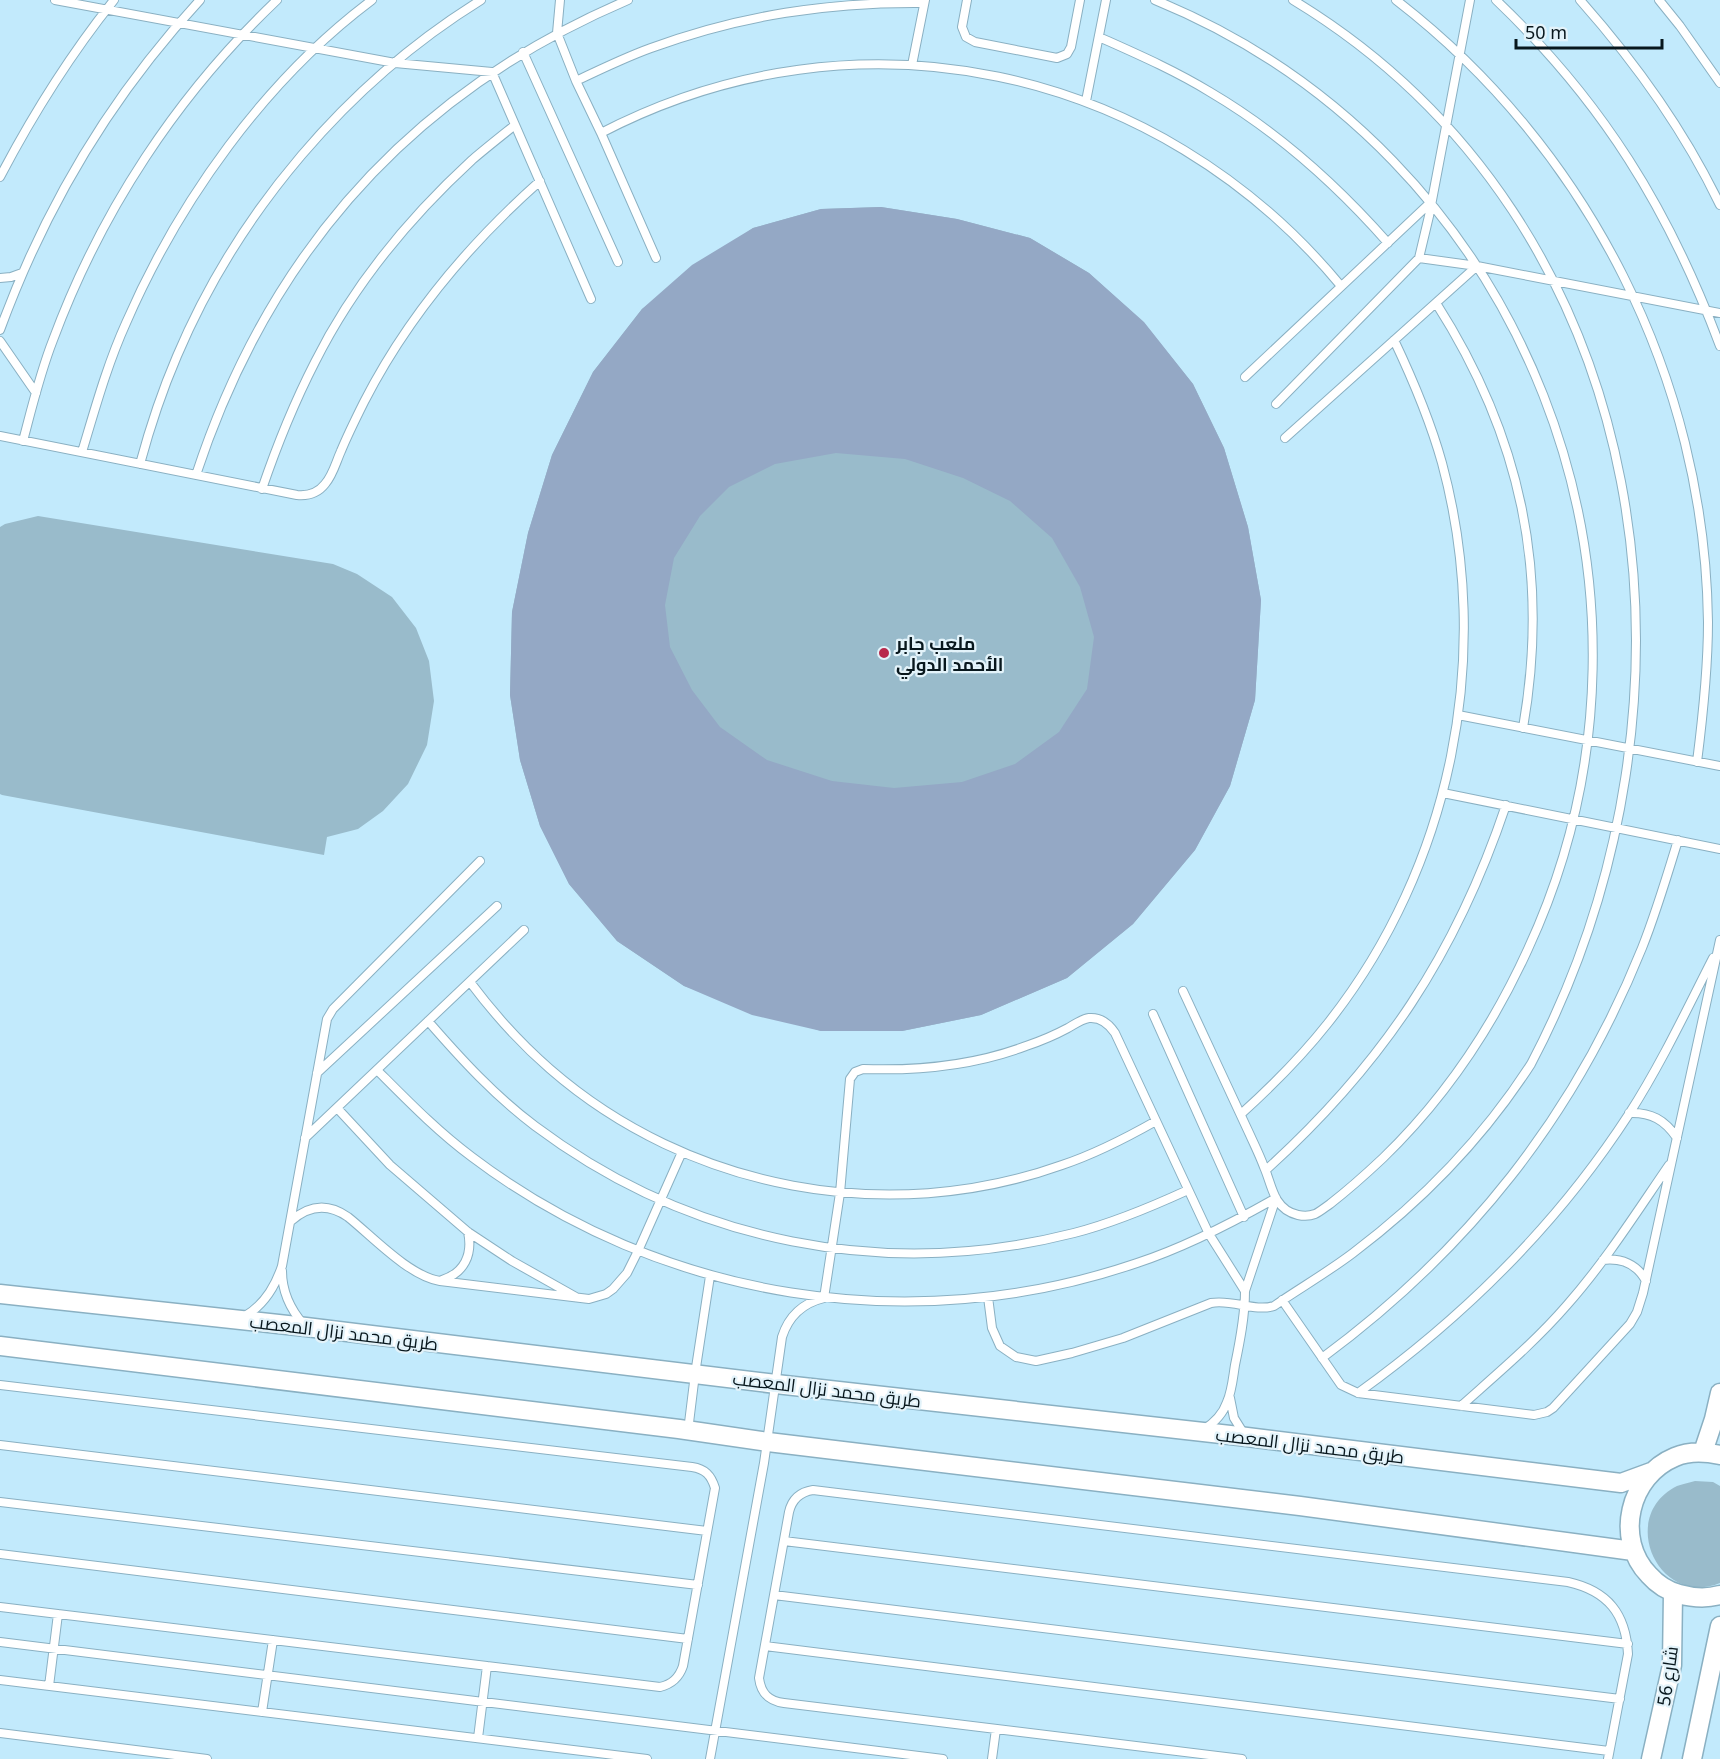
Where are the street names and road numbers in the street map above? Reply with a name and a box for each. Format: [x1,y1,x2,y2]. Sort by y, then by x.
street label: طريق محمد نزال المعصب [248,1309,440,1356]
street label: طريق محمد نزال المعصب [731,1366,923,1413]
street label: طريق محمد نزال المعصب [1214,1422,1406,1469]
street label: شارع 56 [1651,1645,1684,1708]

